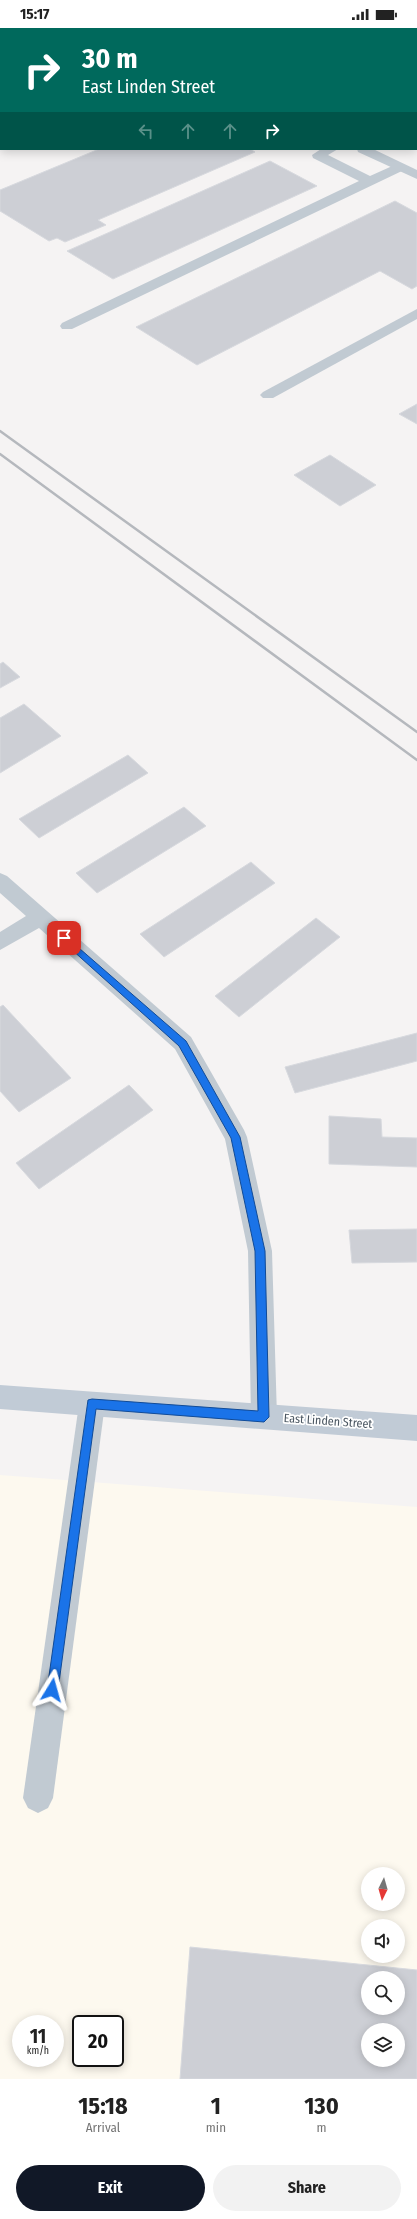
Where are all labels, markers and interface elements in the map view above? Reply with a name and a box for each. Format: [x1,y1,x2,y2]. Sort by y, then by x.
text: 15:17 [20,5,49,23]
text: 30 m [82,42,138,75]
icon: right [16,44,68,96]
text: East Linden Street [82,76,215,98]
icon: left [135,120,157,142]
icon: ahead [177,120,199,142]
icon: ahead [219,120,241,142]
icon: right [261,120,283,142]
pin [47,921,81,955]
icon: arrive [53,927,75,949]
street label: East Linden Street [283,1411,373,1431]
position arrow [31,1669,73,1711]
north arrow [361,1867,405,1911]
map controls [361,1867,405,2067]
button: sound [361,1919,405,1963]
button: search [361,1971,405,2015]
speed limit sign: 20 [72,2015,124,2067]
button: layers [361,2023,405,2067]
text: 11 [30,2024,46,2048]
text: km/h [27,2045,49,2057]
text: 15:18 [78,2092,128,2120]
text: 1 [211,2092,221,2120]
text: 130 [304,2092,339,2120]
text: Arrival [86,2120,120,2135]
text: min [206,2120,226,2135]
text: m [316,2120,326,2135]
button: Exit [16,2165,205,2211]
button: Share [213,2165,401,2211]

